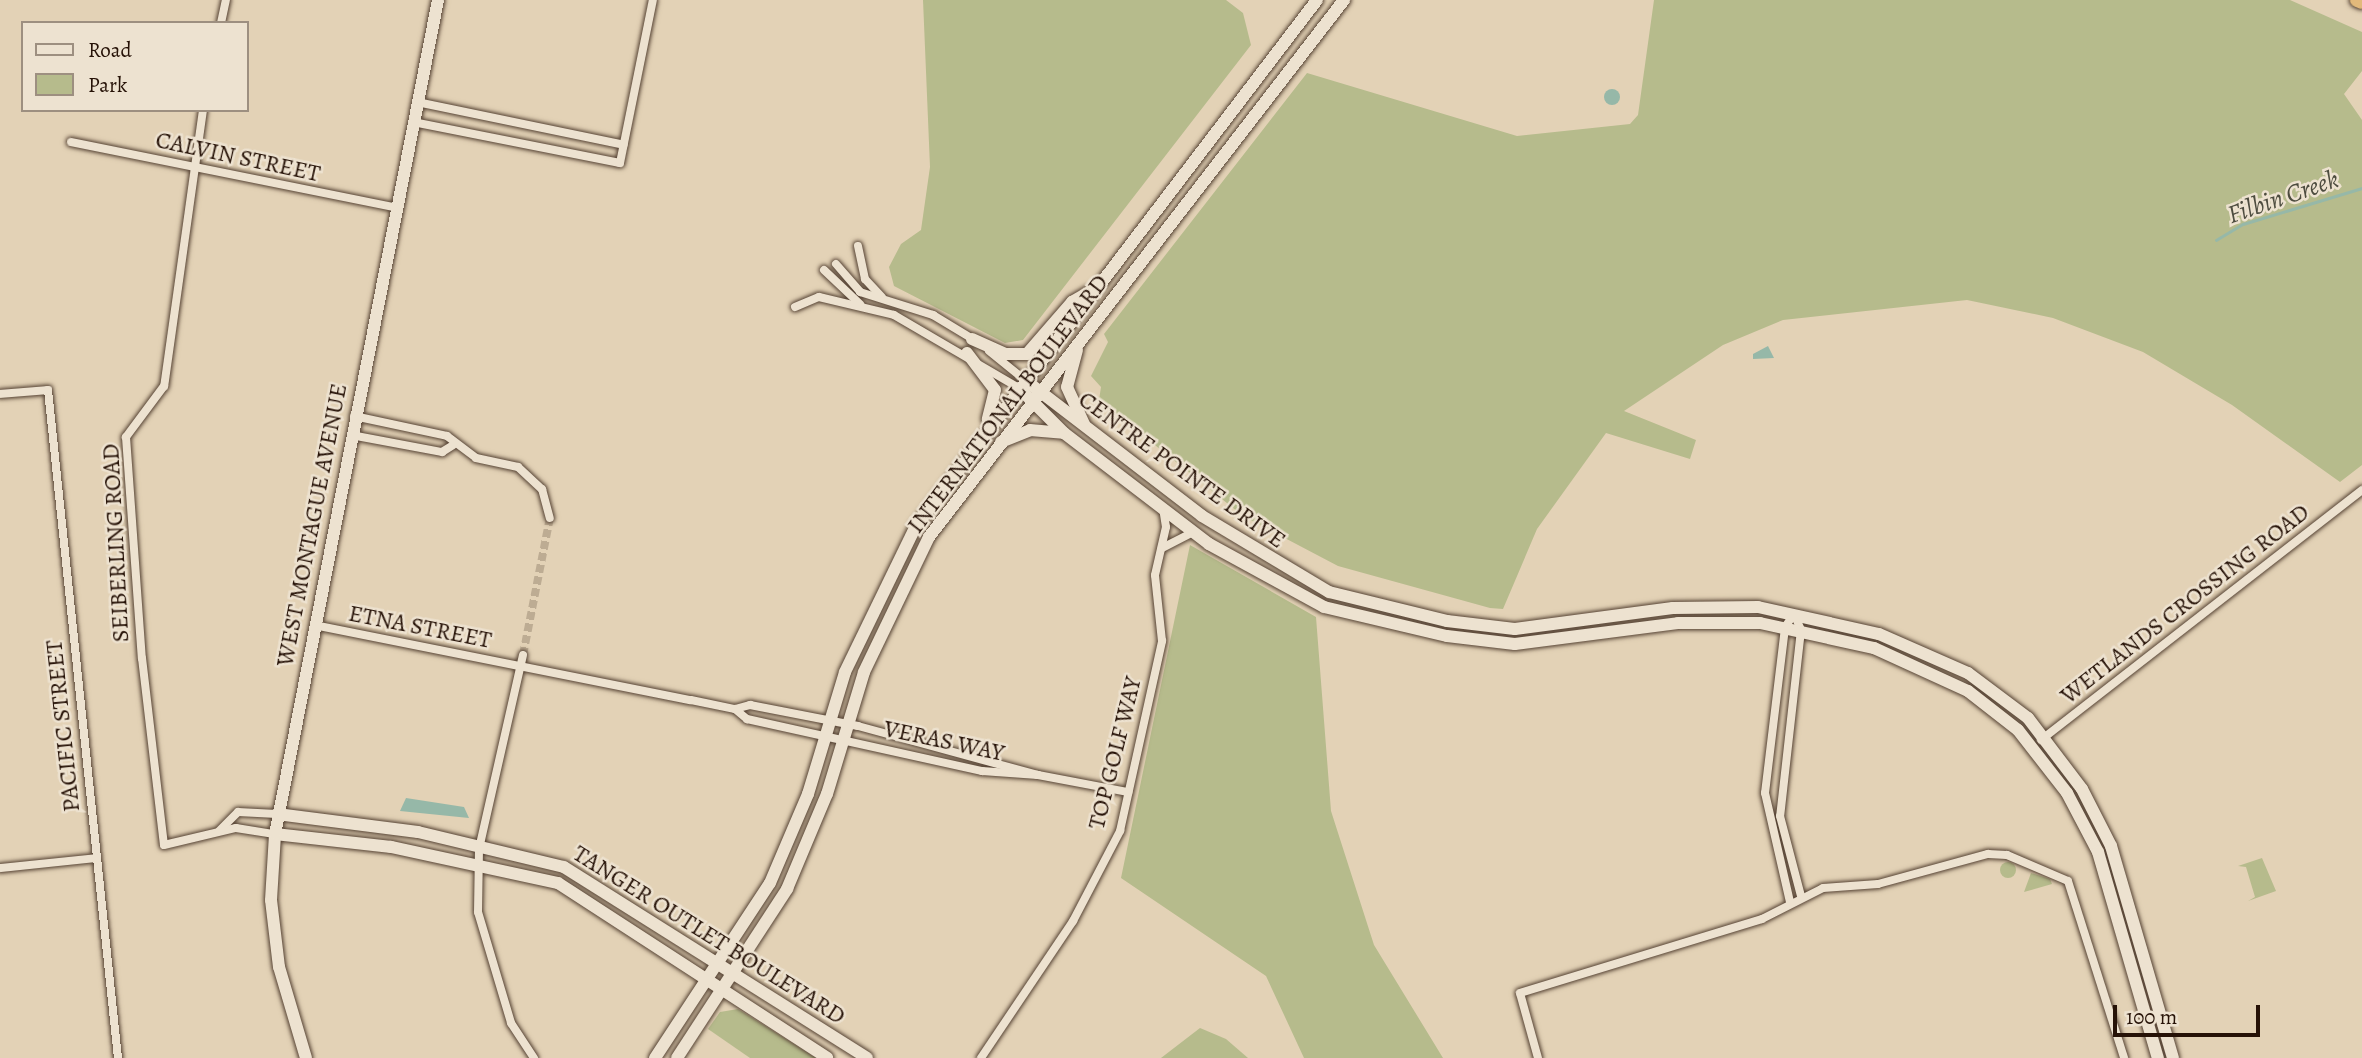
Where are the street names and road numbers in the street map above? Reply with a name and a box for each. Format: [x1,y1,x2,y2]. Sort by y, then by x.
street label: CALVIN STREET [153,126,323,188]
street label: INTERNATIONAL BOULEVARD [901,269,1115,539]
street label: WEST MONTAGUE AVENUE [270,381,354,669]
street label: CENTRE POINTE DRIVE [1073,385,1291,555]
street label: SEIBERLING ROAD [96,443,136,643]
street label: WETLANDS CROSSING ROAD [2055,498,2315,710]
street label: ETNA STREET [346,599,494,655]
street label: PACIFIC STREET [40,639,86,813]
street label: TOP GOLF WAY [1082,674,1148,832]
street label: VERAS WAY [881,714,1007,768]
street label: TANGER OUTLET BOULEVARD [568,839,850,1031]

